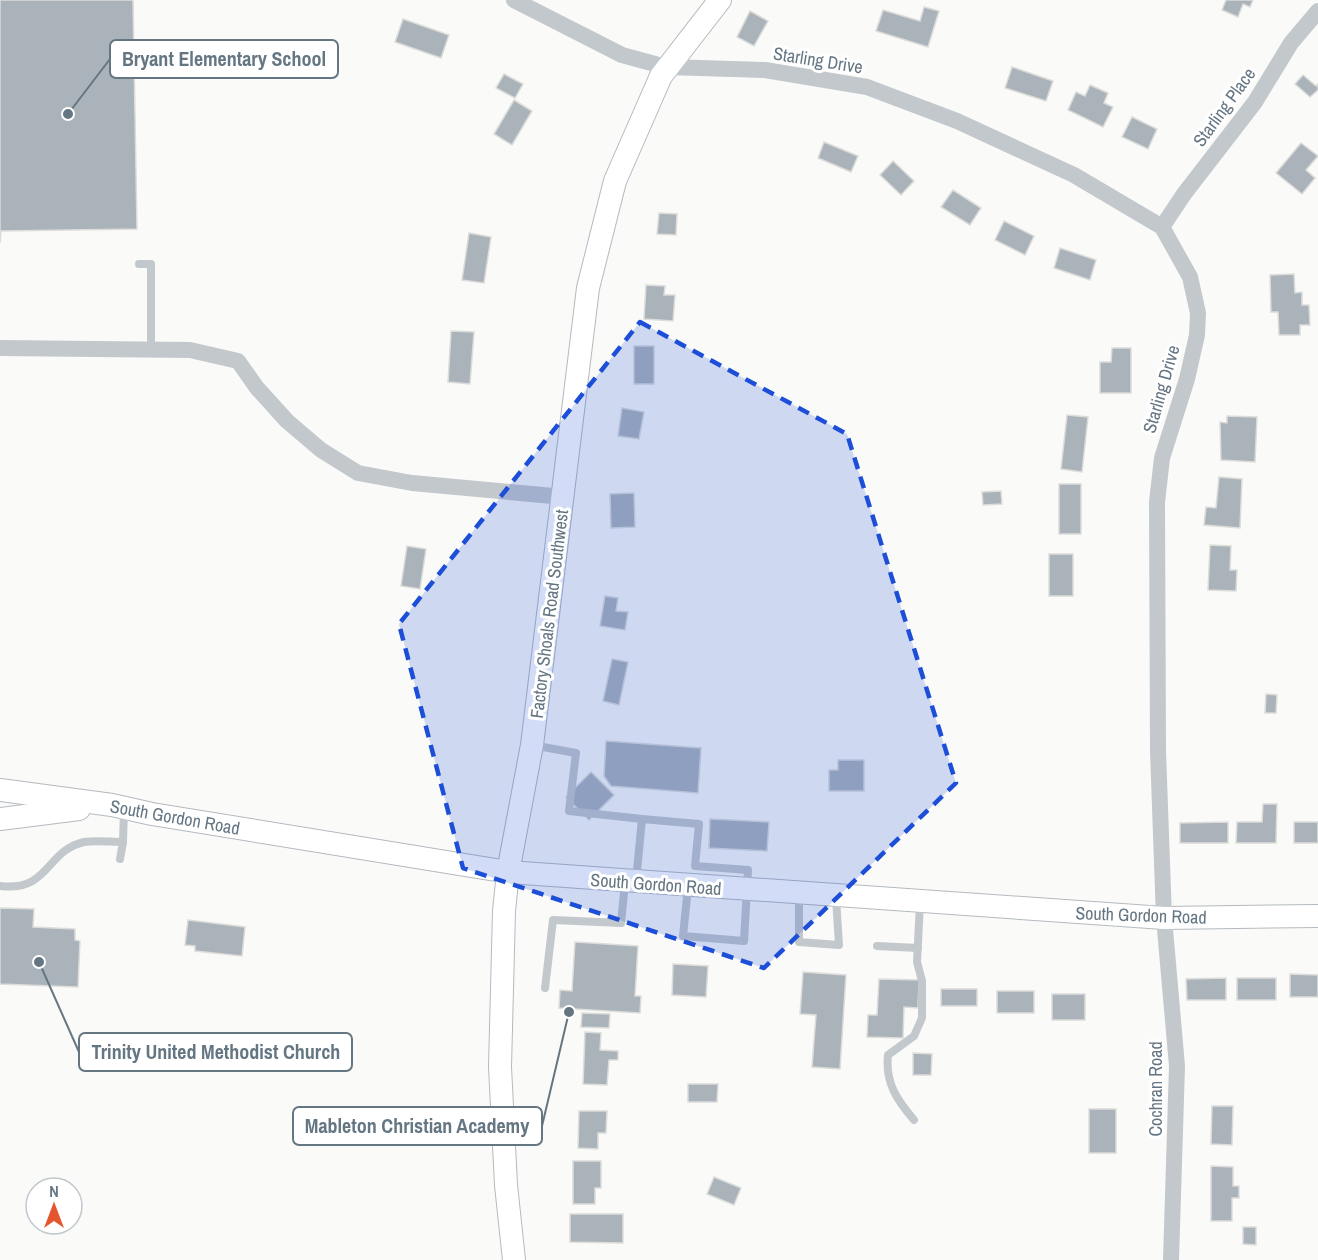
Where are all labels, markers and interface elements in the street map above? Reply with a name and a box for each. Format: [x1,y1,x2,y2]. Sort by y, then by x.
callout: Bryant Elementary School [110,40,338,78]
street label: Starling Drive [771,41,865,79]
text: Bryant Elementary School [122,45,326,72]
street label: Starling Place [1187,62,1261,152]
street label: Starling Drive [1137,342,1185,436]
street label: Factory Shoals Road Southwest [524,508,574,720]
street label: South Gordon Road [108,793,242,841]
street label: South Gordon Road [590,867,722,901]
street label: South Gordon Road [1075,900,1207,930]
callout: Trinity United Methodist Church [79,1033,352,1071]
text: Trinity United Methodist Church [92,1038,340,1065]
street label: Cochran Road [1143,1041,1168,1137]
callout: Mableton Christian Academy [293,1107,542,1145]
text: Mableton Christian Academy [305,1112,530,1139]
north arrow [24,1176,84,1236]
text: N [49,1180,59,1202]

